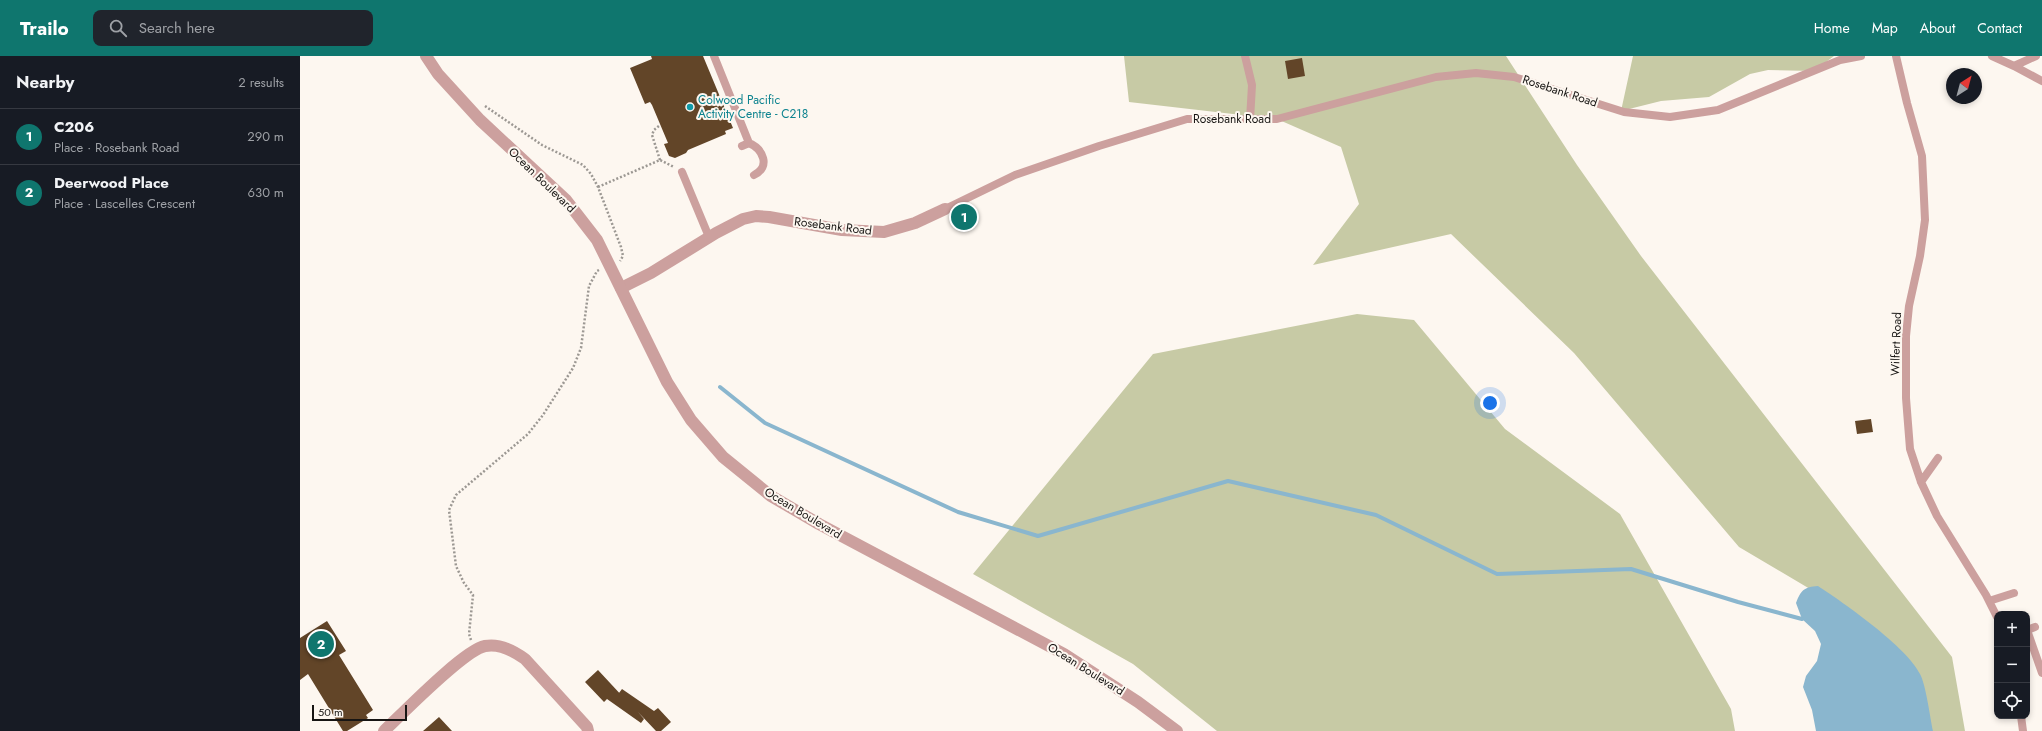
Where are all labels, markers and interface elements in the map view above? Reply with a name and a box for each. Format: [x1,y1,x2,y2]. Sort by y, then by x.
search box [93,10,373,46]
text: Trailo [20,15,69,42]
icon: search [107,17,129,39]
text: Search here [139,17,215,39]
text: Home [1814,18,1850,38]
text: Map [1872,18,1898,38]
text: About [1920,18,1955,38]
text: Contact [1977,18,2022,38]
north arrow [1946,68,1982,104]
text: Nearby [16,70,74,94]
street label: Rosebank Road [1520,70,1600,112]
text: 2 results [238,73,284,92]
place label: Colwood Pacific Activity Centre - C218 [698,91,808,123]
marker: Colwood Pacific Activity Centre - C218 [685,102,695,112]
street label: Rosebank Road [1193,110,1271,128]
text: C206 [54,116,94,138]
text: 1 [26,127,32,146]
text: 290 m [247,127,284,146]
text: Place · Rosebank Road [54,138,179,157]
street label: Ocean Boulevard [504,143,580,217]
text: Deerwood Place [54,172,169,194]
text: 2 [25,183,33,202]
text: 630 m [248,183,284,202]
text: Place · Lascelles Crescent [54,194,195,213]
pin: 1 [951,202,977,232]
street label: Rosebank Road [793,212,873,240]
street label: Wilfert Road [1886,312,1906,376]
your location [1480,393,1500,413]
street label: Ocean Boulevard [761,483,845,543]
map controls [1994,611,2030,719]
button: + [1994,611,2030,647]
pin: 2 [308,629,334,659]
street label: Ocean Boulevard [1044,638,1128,700]
button: − [1994,647,2030,683]
button: locate [1994,683,2030,719]
scale bar [312,703,407,722]
text: 50 m [318,704,343,720]

